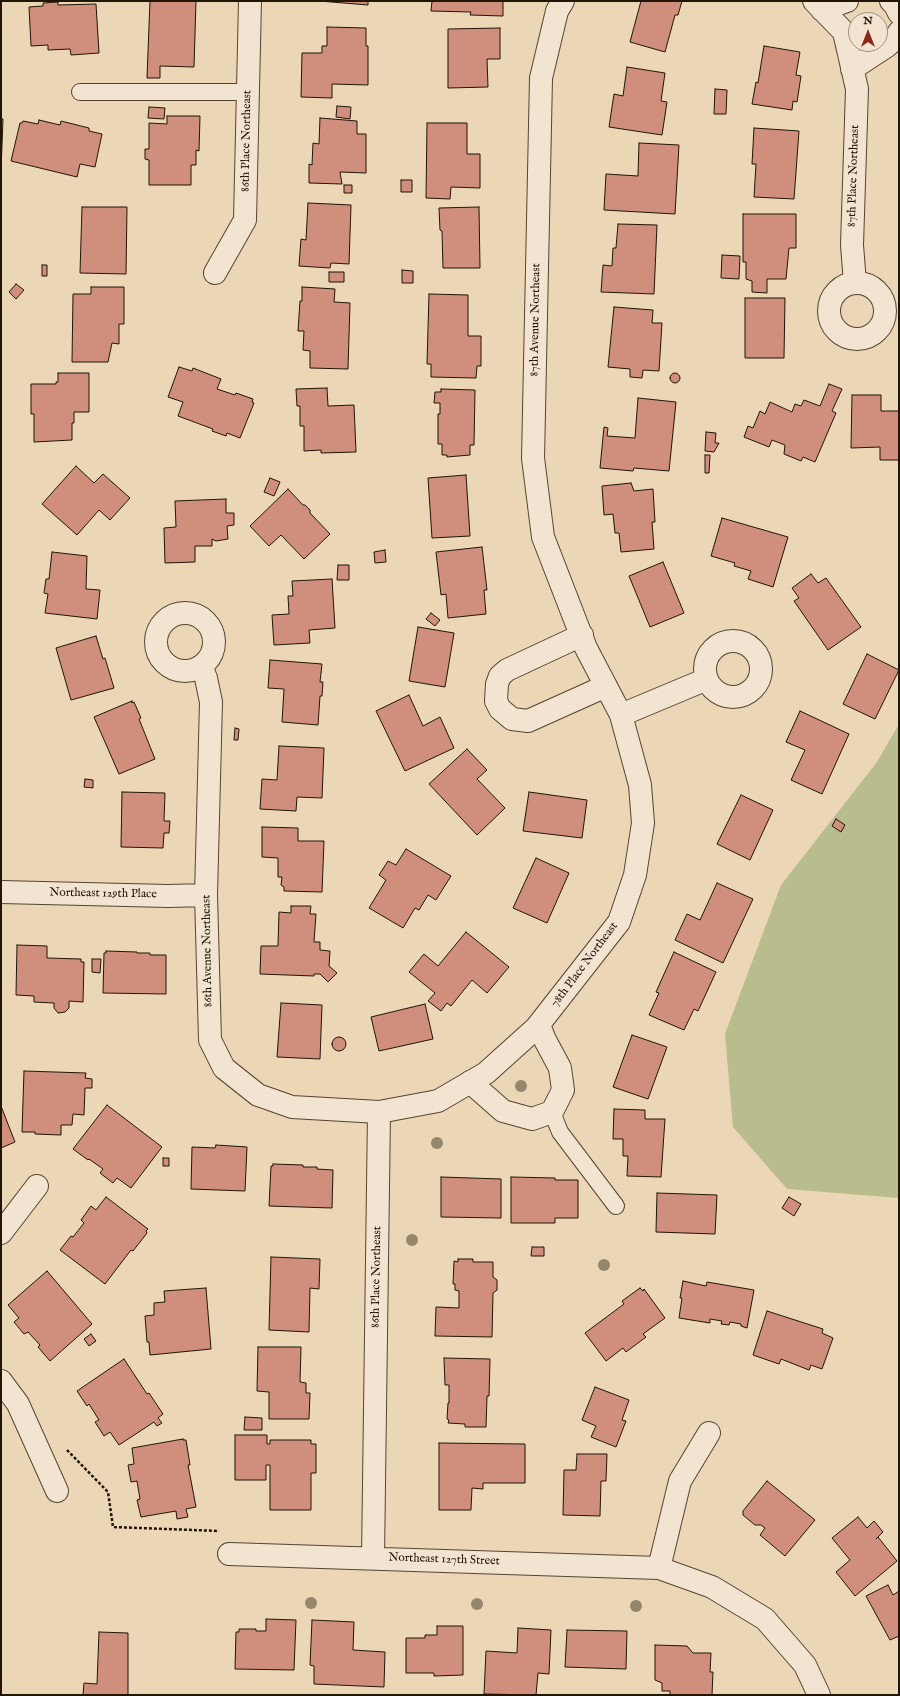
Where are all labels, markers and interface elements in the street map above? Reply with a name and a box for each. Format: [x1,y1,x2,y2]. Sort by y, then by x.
north arrow [848,12,888,52]
text: N [863,14,873,28]
street label: 86th Place Northeast [239,90,255,192]
street label: 87th Place Northeast [845,125,863,227]
street label: 87th Avenue Northeast [528,263,544,377]
street label: Northeast 129th Place [49,886,157,902]
street label: 86th Avenue Northeast [200,895,216,1007]
street label: 78th Place Northeast [548,920,622,1010]
street label: 86th Place Northeast [369,1226,385,1328]
street label: Northeast 127th Street [388,1551,500,1569]

